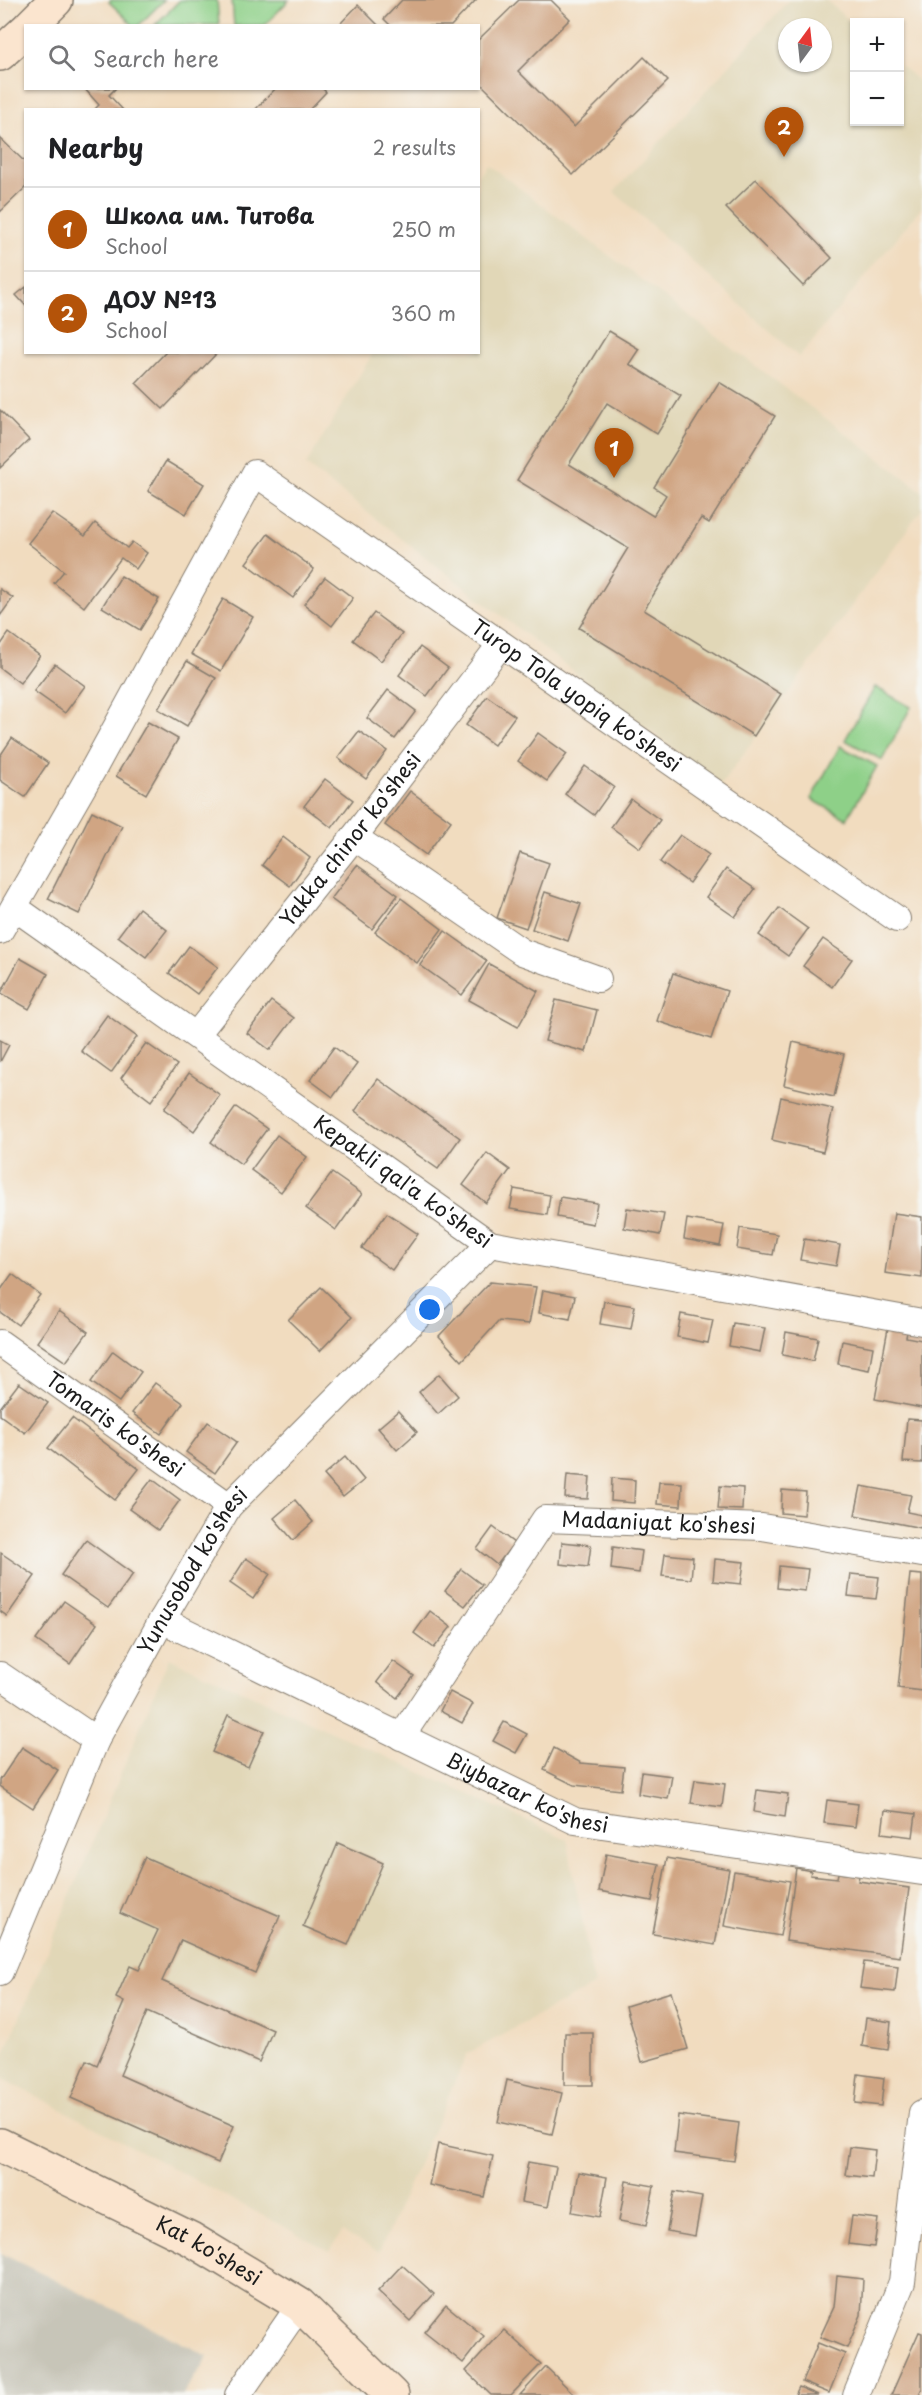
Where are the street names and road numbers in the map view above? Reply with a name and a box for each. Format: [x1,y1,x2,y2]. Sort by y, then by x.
street label: Turop Tola yopiq ko'shesi [465,610,689,779]
street label: Yakka chinor ko'shesi [271,744,428,933]
street label: Kepakli qal'a ko'shesi [308,1106,500,1255]
street label: Tomaris ko'shesi [40,1363,192,1484]
street label: Yunusobod ko'shesi [128,1478,254,1660]
street label: Madaniyat ko'shesi [561,1502,756,1541]
street label: Biybazar ko'shesi [441,1743,611,1840]
street label: Kat ko'shesi [151,2206,268,2292]

